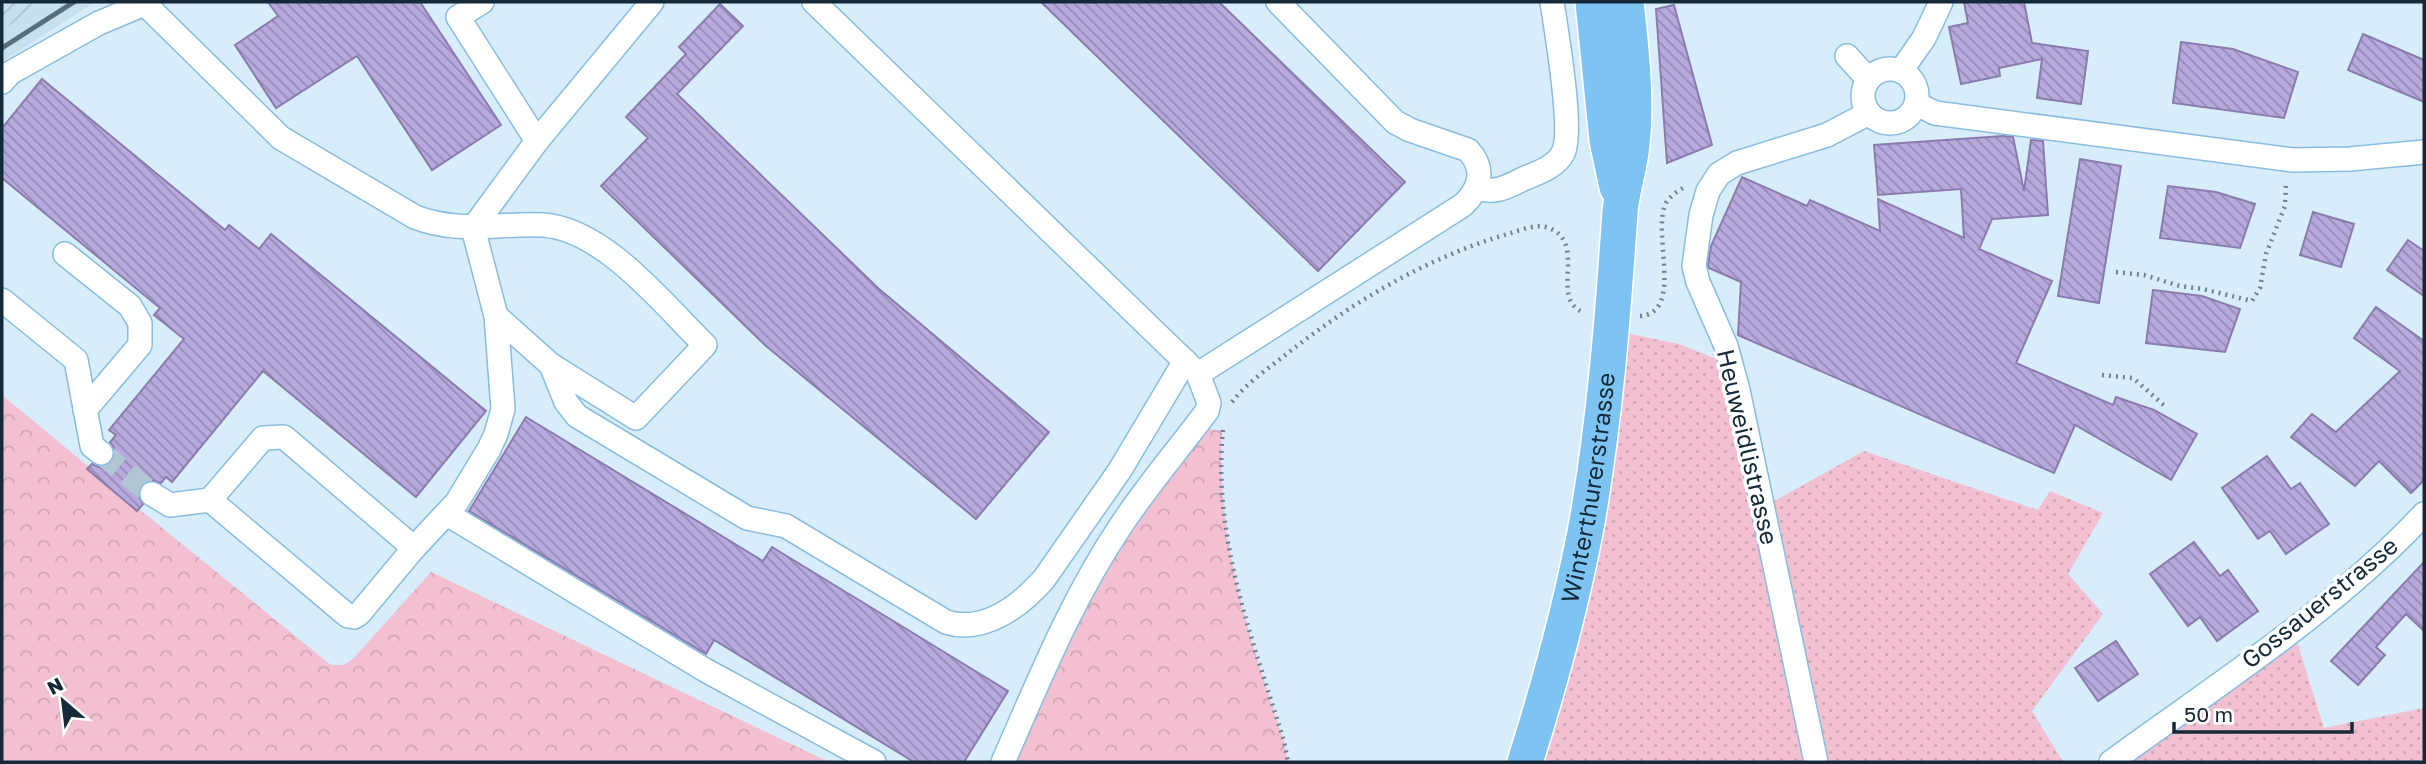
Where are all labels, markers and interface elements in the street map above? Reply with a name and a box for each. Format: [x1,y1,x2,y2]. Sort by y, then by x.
street label: Heuweidlistrasse [1712,346,1785,547]
street label: Winterthurerstrasse [1554,371,1620,606]
street label: Gossauerstrasse [2235,530,2403,674]
north arrow [28,666,98,736]
text: N [43,672,67,699]
scale bar [2174,690,2352,734]
text: 50 m [2184,701,2233,727]

